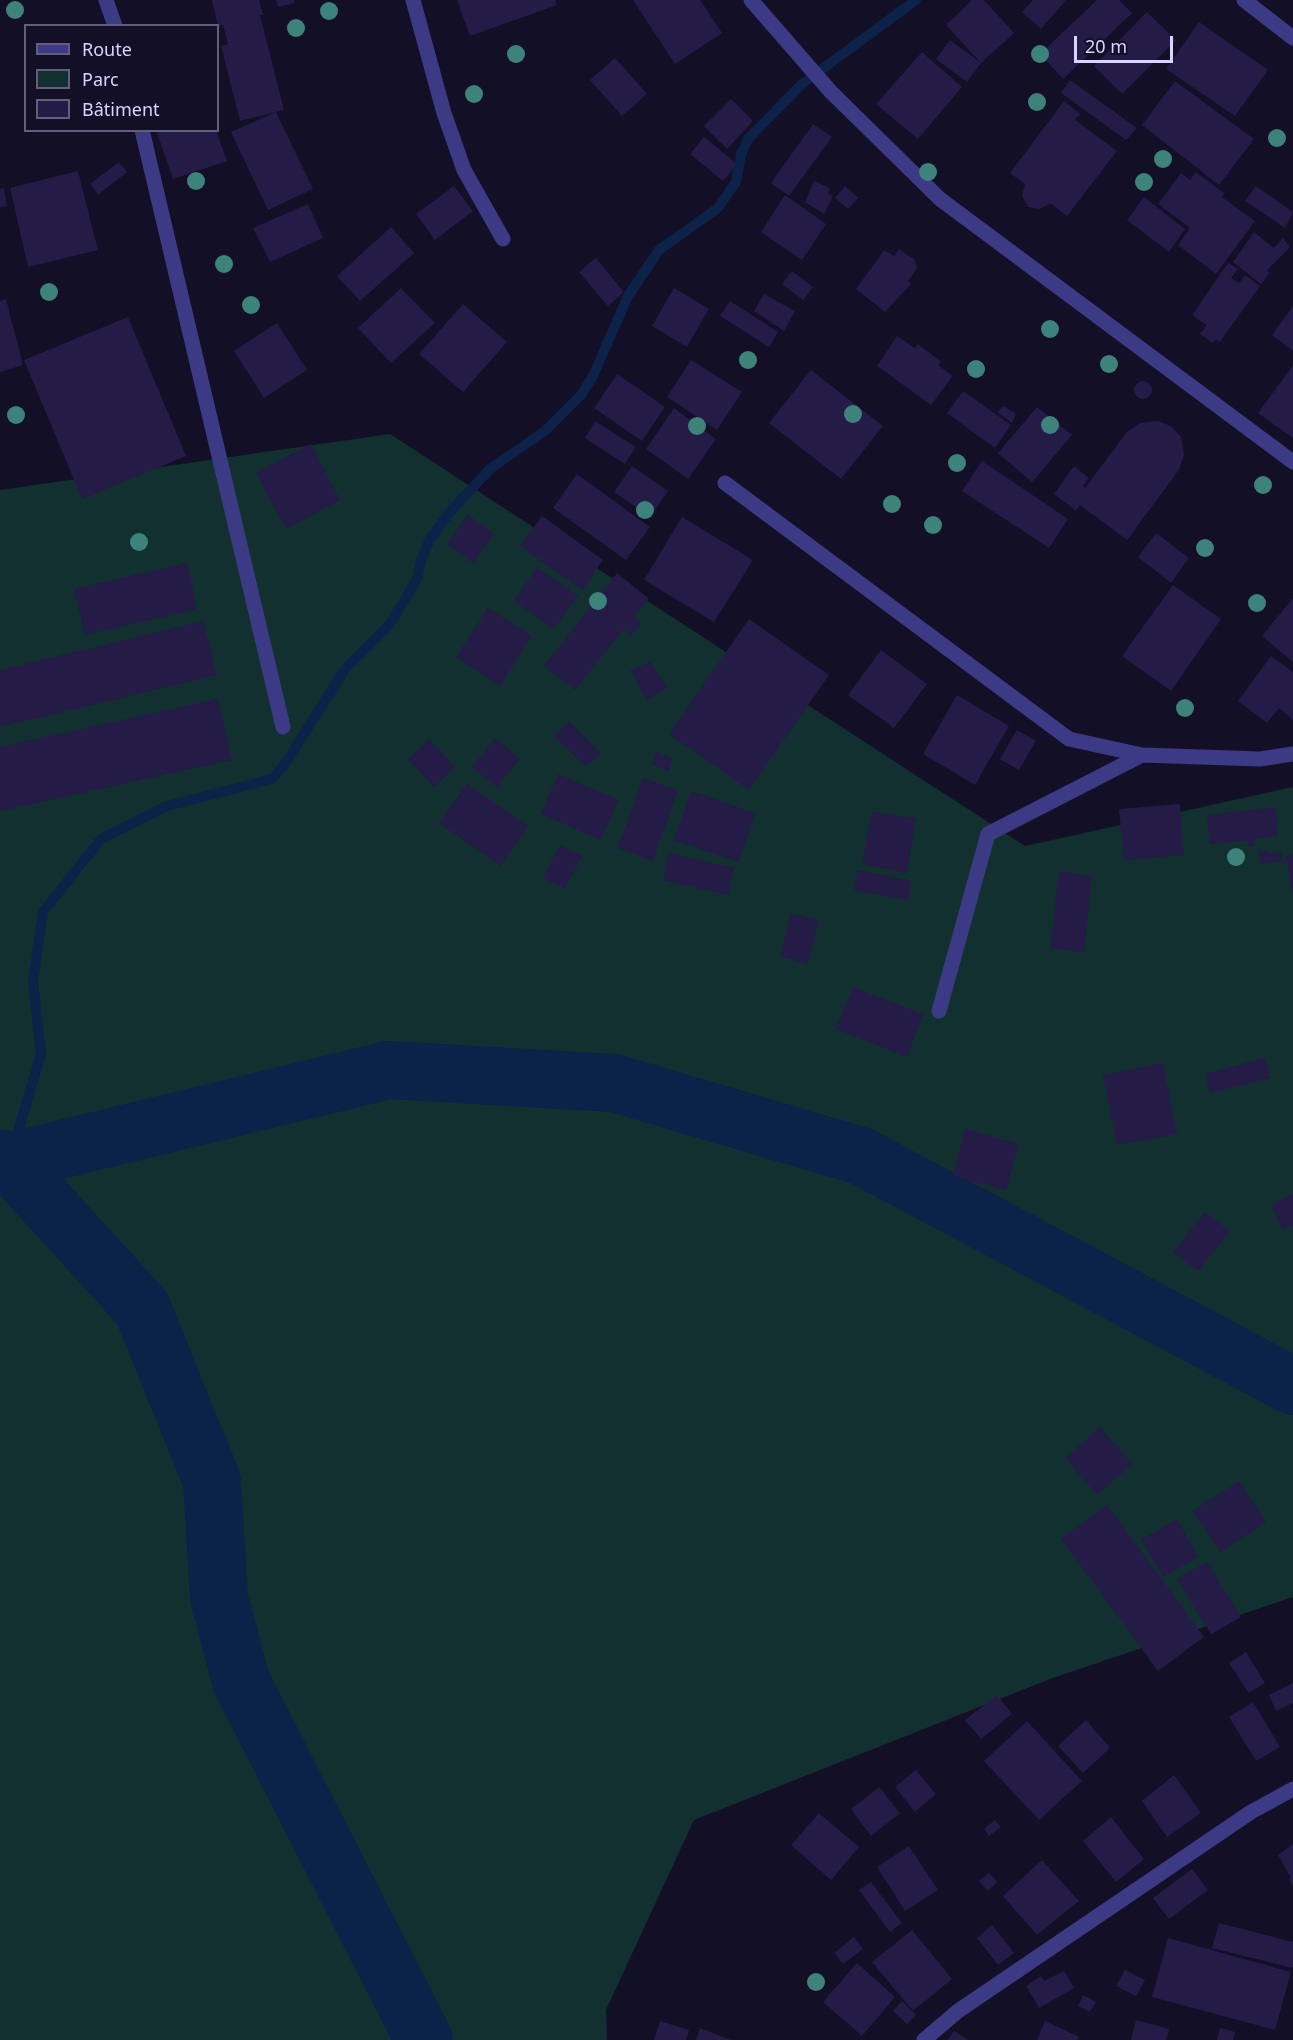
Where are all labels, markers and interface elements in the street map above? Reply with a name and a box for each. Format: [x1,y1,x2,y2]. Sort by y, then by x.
legend [24,24,219,132]
scale bar [1077,24,1176,62]
text: 20 m [1085,34,1127,58]
text: Route [82,37,132,61]
text: Parc [82,67,119,91]
text: Bâtiment [82,97,160,121]

